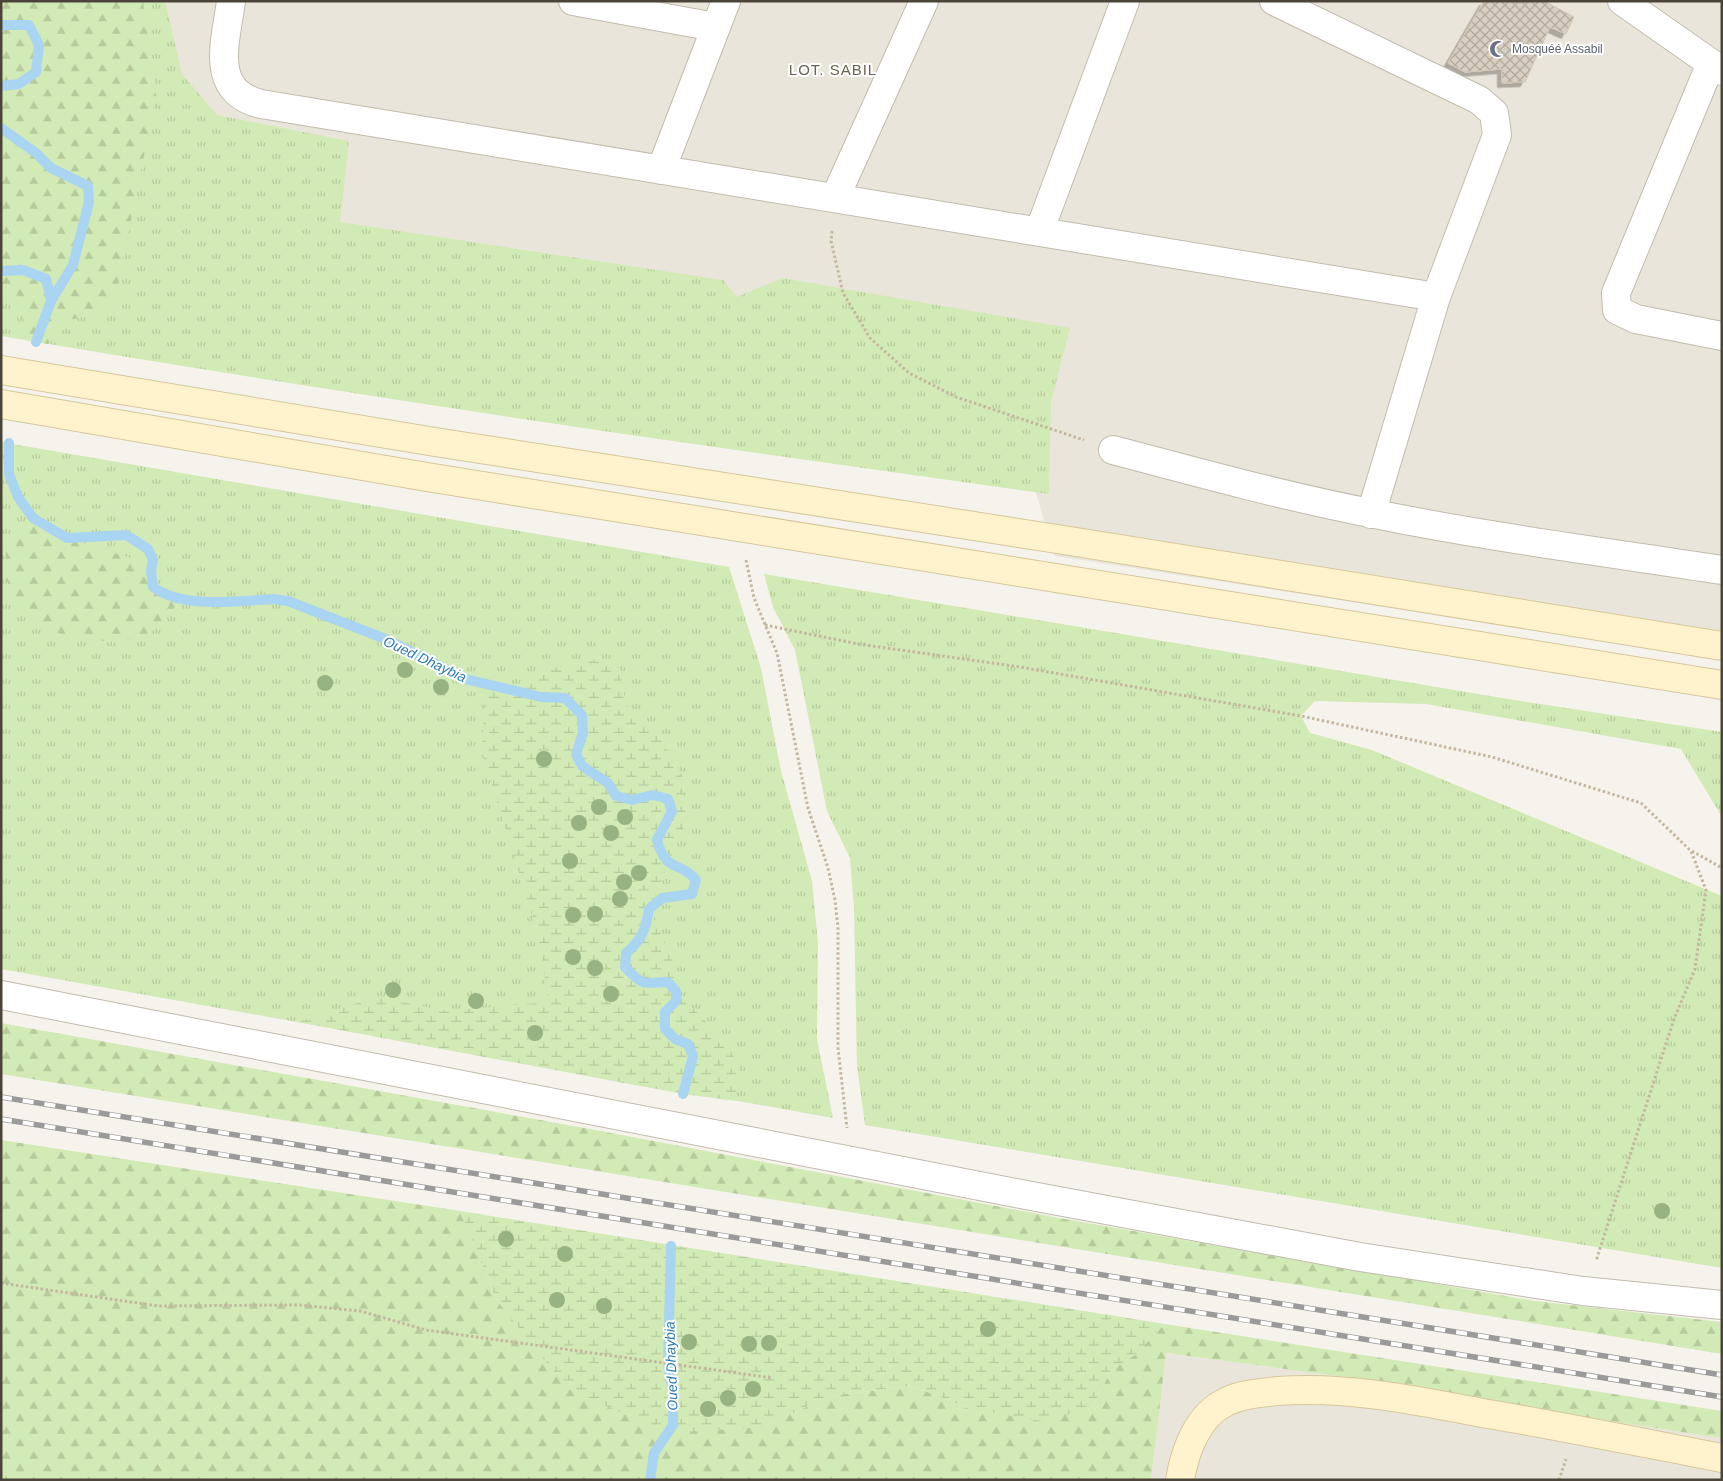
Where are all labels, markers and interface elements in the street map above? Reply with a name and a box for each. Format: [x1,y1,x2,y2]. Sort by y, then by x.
mosque icon: Mosquéé Assabil [1488,39,1508,59]
place label: Mosquéé Assabil [1512,42,1603,56]
district label: LOT. SABIL [789,61,877,78]
water label: Oued Dhaybia [381,633,469,685]
water label: Oued Dhaybia [661,1321,681,1411]

